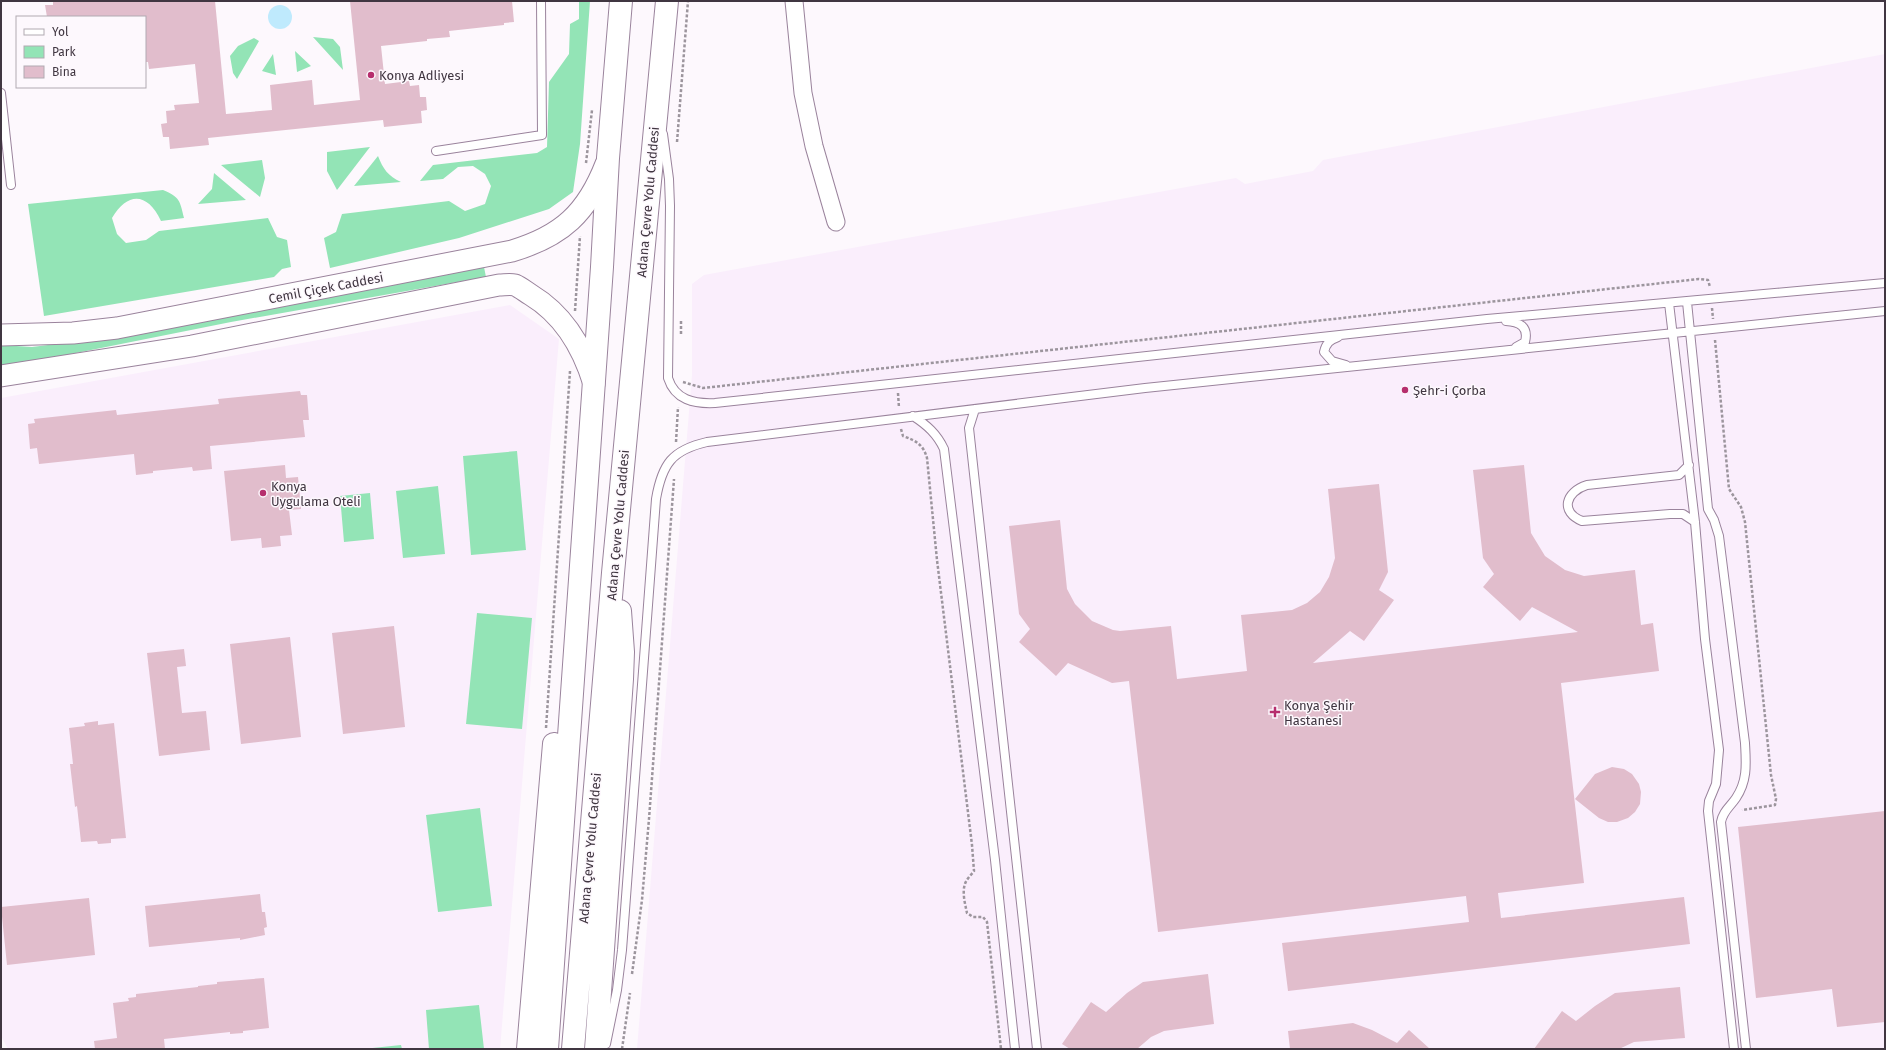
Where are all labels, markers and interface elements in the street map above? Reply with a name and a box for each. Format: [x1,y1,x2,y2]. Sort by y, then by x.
legend [16,16,146,88]
text: Yol [52,25,69,39]
text: Park [52,45,76,59]
text: Bina [52,65,76,79]
place label: Konya Adliyesi [379,68,464,83]
marker: Konya Adliyesi [366,70,376,80]
street label: Adana Çevre Yolu Caddesi [634,126,662,278]
street label: Cemil Çiçek Caddesi [267,269,385,307]
place label: Şehr-i Çorba [1413,383,1486,398]
marker: Şehr-i Çorba [1400,385,1410,395]
street label: Adana Çevre Yolu Caddesi [604,449,632,601]
place label: Konya Uygulama Oteli [271,479,361,509]
marker: Konya Uygulama Oteli [258,488,268,498]
place label: Konya Şehir Hastanesi [1284,698,1354,728]
marker: Konya Şehir Hastanesi [1269,706,1281,718]
street label: Adana Çevre Yolu Caddesi [576,772,604,924]

